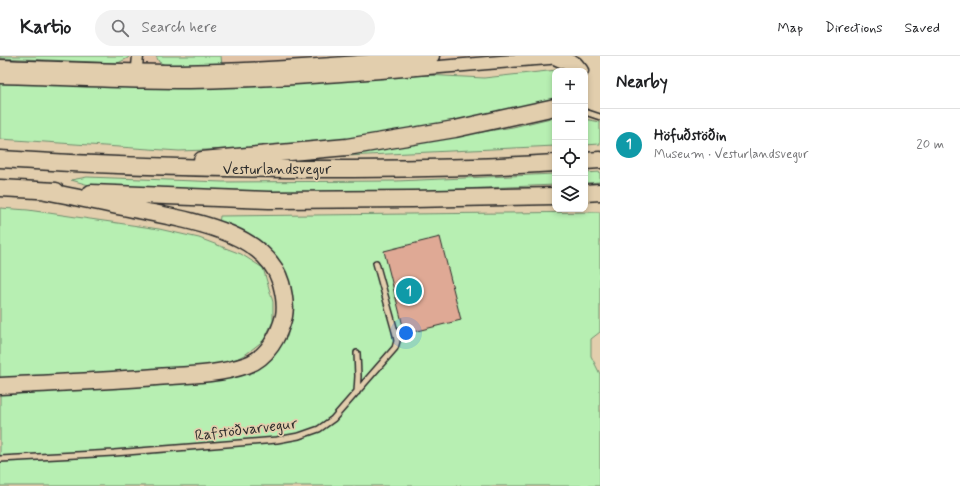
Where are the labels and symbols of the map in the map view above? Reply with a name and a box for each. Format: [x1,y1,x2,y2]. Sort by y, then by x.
street label: Vesturlandsvegur [223,160,332,180]
pin: 1 [396,276,422,306]
your location [396,323,416,343]
street label: Rafstöðvarvegur [194,414,299,446]

